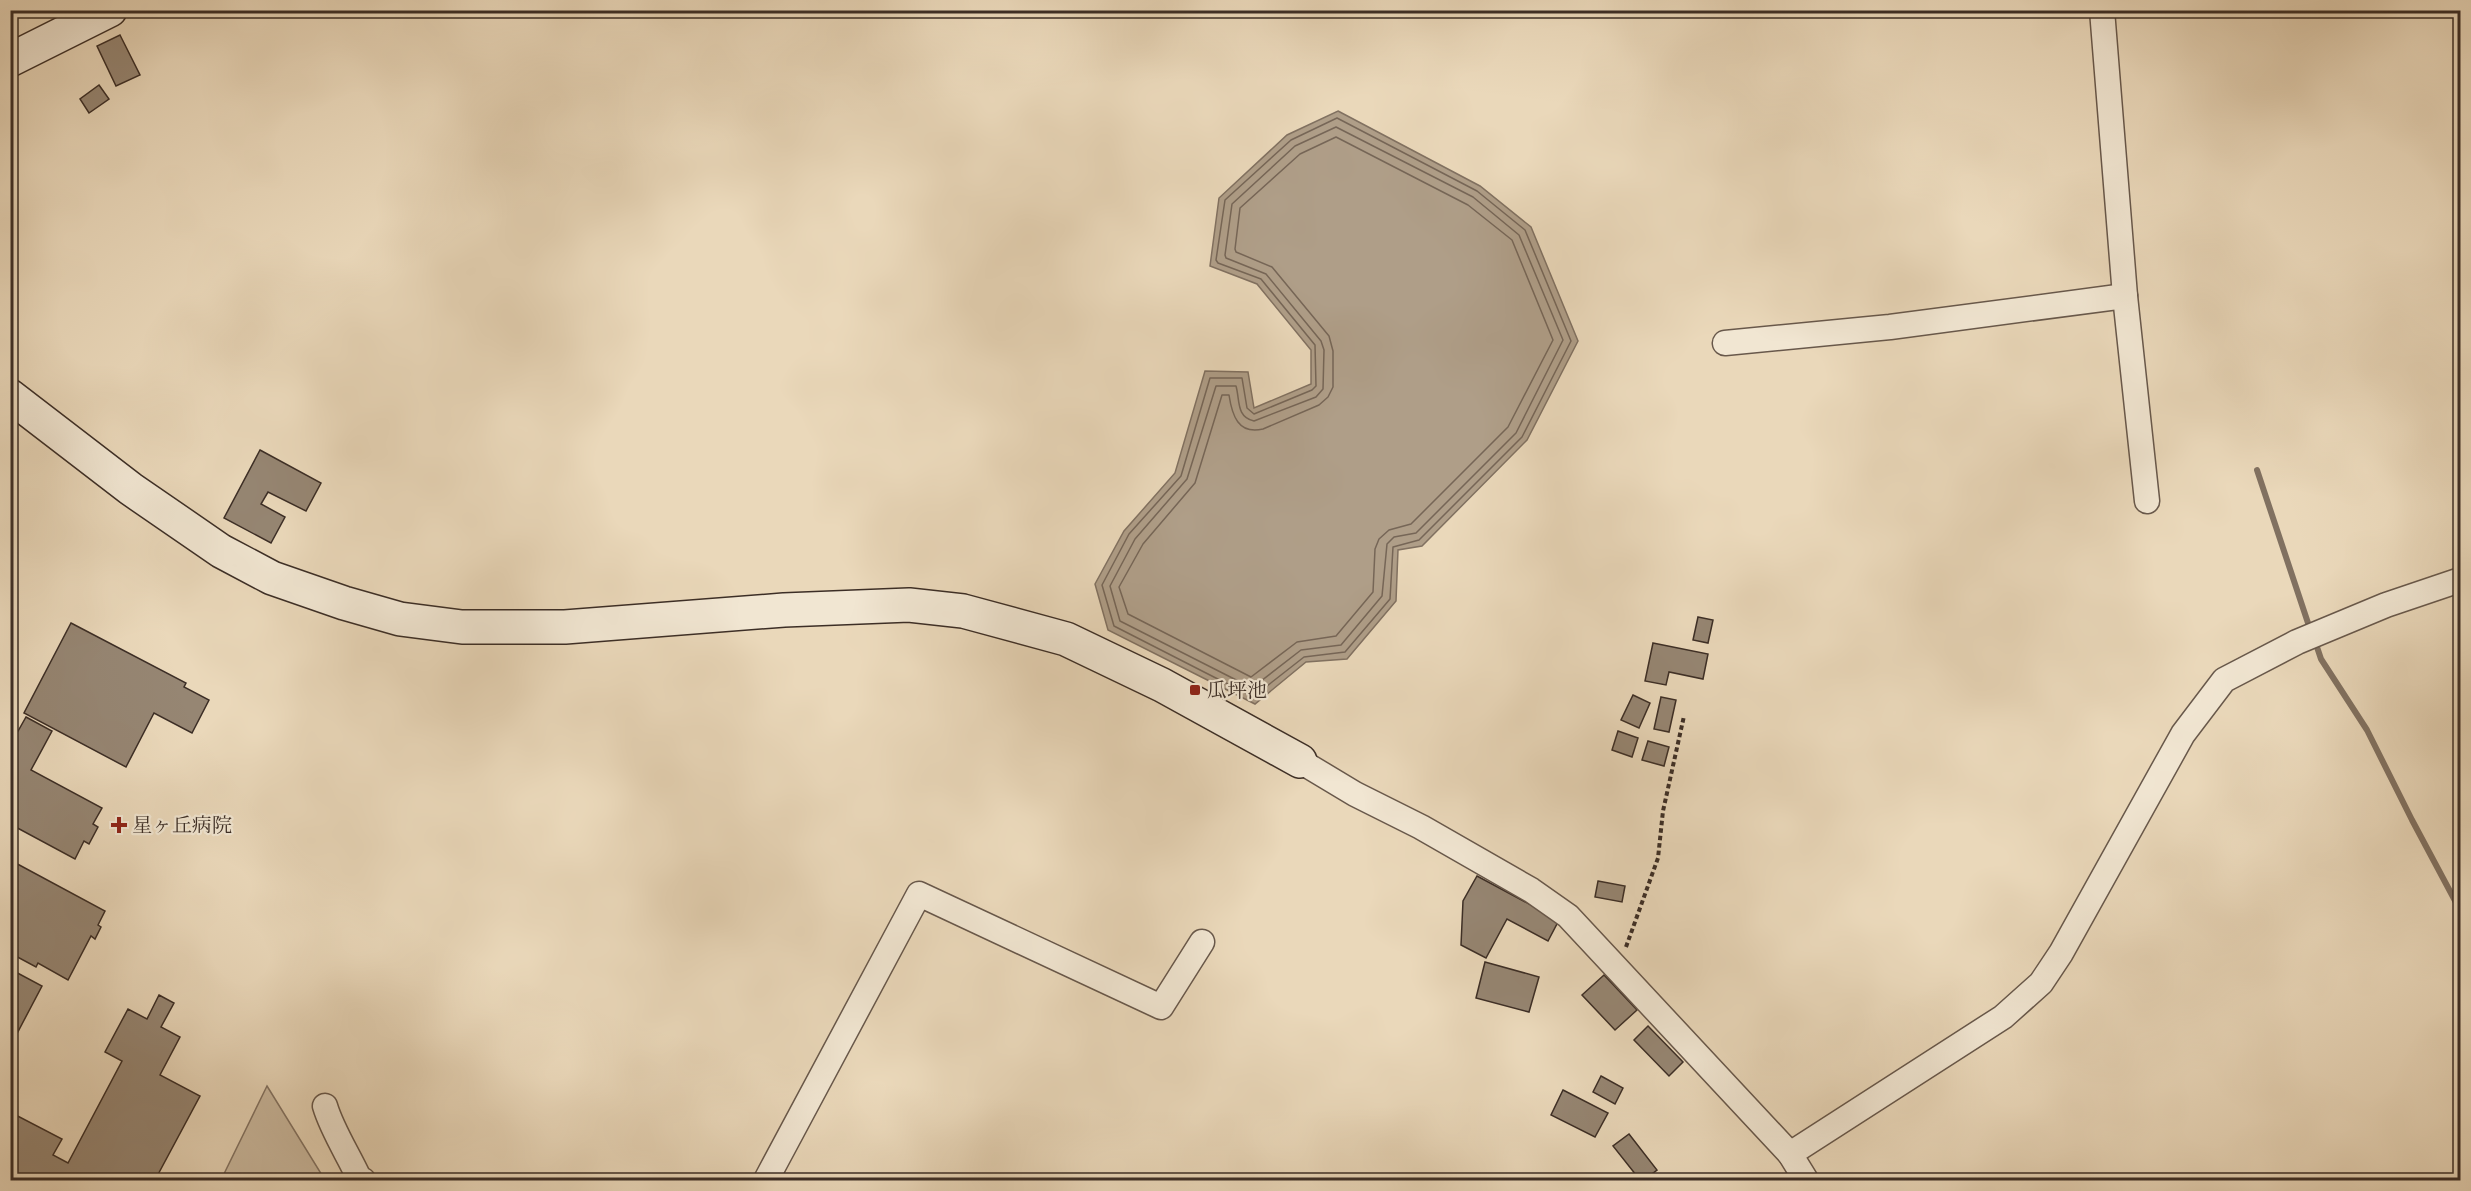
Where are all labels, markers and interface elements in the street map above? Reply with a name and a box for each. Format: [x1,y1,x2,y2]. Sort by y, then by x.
place label: 瓜坪池 [1207,678,1267,703]
marker: 瓜坪池 [1188,683,1202,697]
place label: 星ヶ丘病院 [132,813,232,838]
marker: 星ヶ丘病院 [110,816,128,834]

